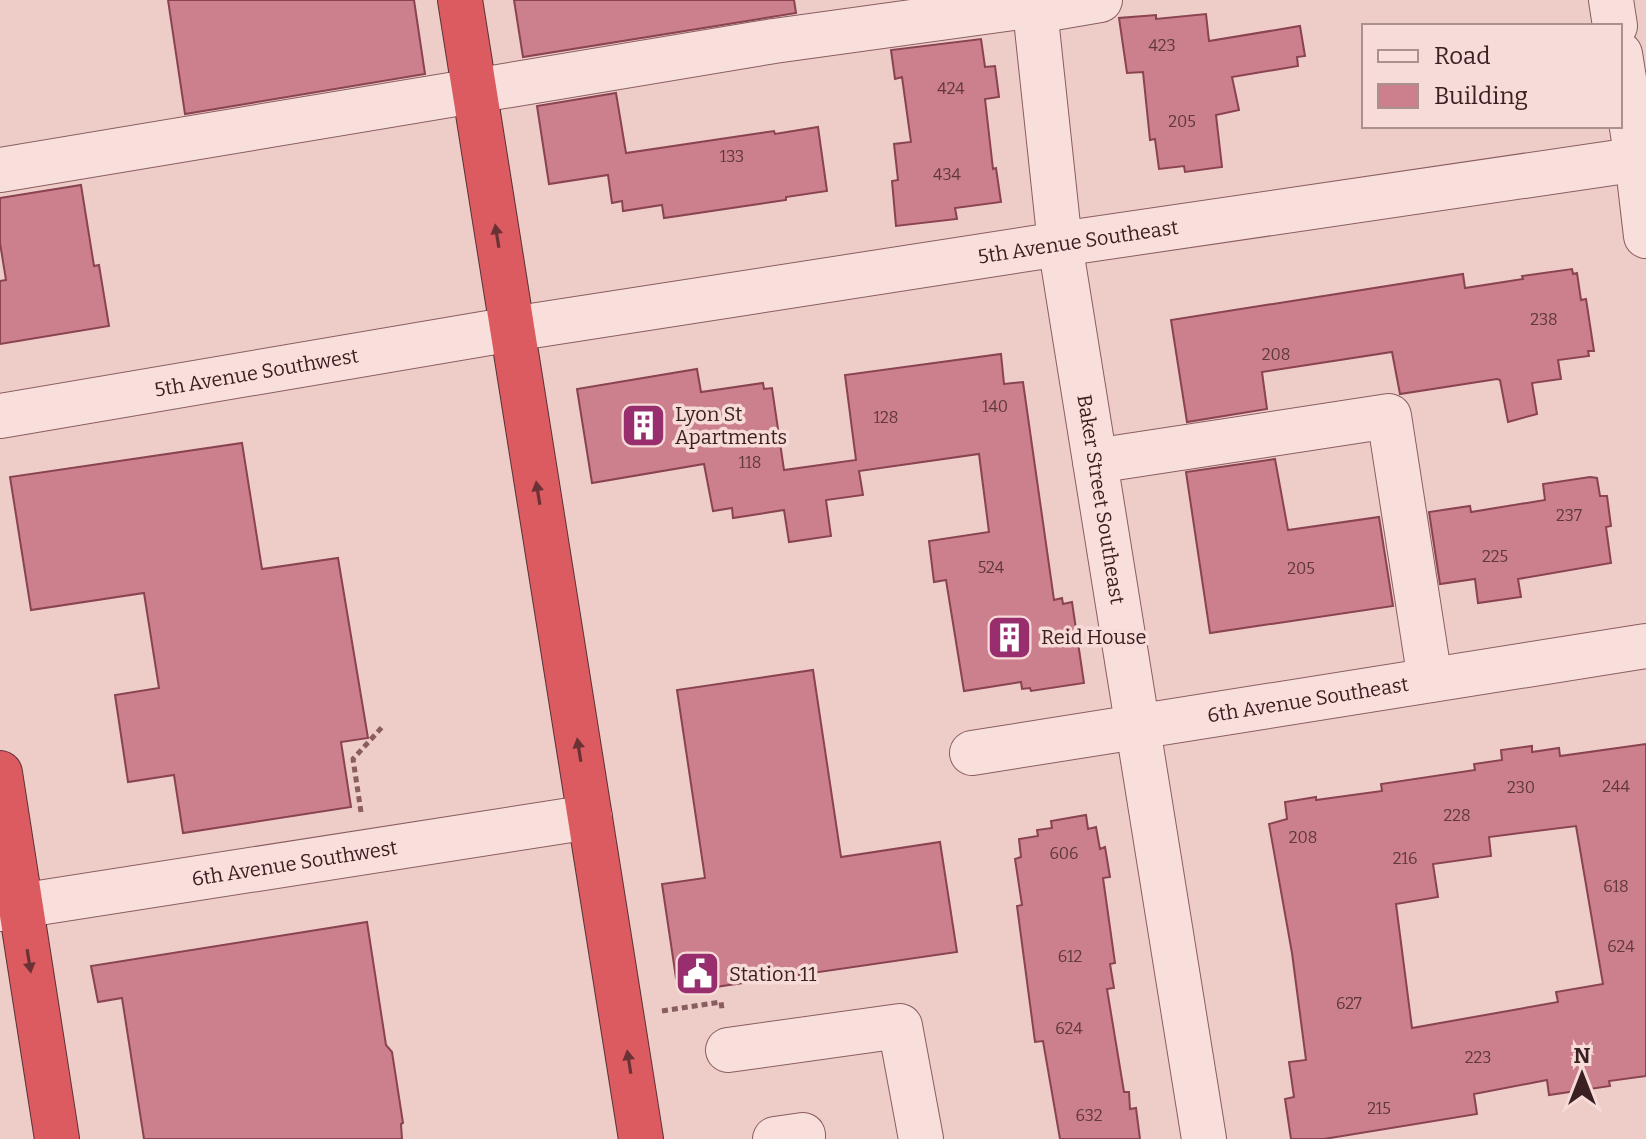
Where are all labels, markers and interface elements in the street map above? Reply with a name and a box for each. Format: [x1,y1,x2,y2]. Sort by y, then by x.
legend [1362,24,1622,128]
house number: 423 [1148,36,1176,55]
text: Road [1434,42,1490,70]
house number: 424 [937,79,965,98]
text: Building [1434,82,1528,110]
house number: 205 [1168,112,1196,131]
house number: 133 [720,147,744,166]
house number: 434 [933,165,962,184]
street label: 5th Avenue Southeast [976,215,1180,269]
one-way arrow [491,224,503,249]
house number: 238 [1530,310,1558,329]
street label: 5th Avenue Southwest [152,343,360,402]
house number: 208 [1262,345,1290,364]
street label: Baker Street Southeast [1072,393,1130,606]
house number: 140 [982,397,1008,416]
building icon: Lyon St Apartments [620,402,668,450]
place label: Lyon St Apartments [675,402,787,449]
house number: 128 [874,408,898,427]
house number: 118 [739,453,761,472]
one-way arrow [531,480,544,505]
house number: 237 [1556,506,1582,525]
house number: 225 [1482,547,1508,566]
house number: 524 [978,558,1005,577]
house number: 205 [1287,559,1315,578]
building icon: Reid House [986,613,1034,661]
place label: Reid House [1041,625,1146,649]
street label: 6th Avenue Southeast [1205,672,1410,727]
one-way arrow [572,737,585,762]
house number: 244 [1602,777,1630,796]
house number: 230 [1507,778,1535,797]
house number: 228 [1443,806,1471,825]
house number: 208 [1289,828,1317,847]
street label: 6th Avenue Southwest [190,835,399,891]
house number: 606 [1049,844,1079,863]
house number: 216 [1393,849,1417,868]
house number: 618 [1603,877,1629,896]
house number: 624 [1607,937,1635,956]
house number: 612 [1058,947,1082,966]
one-way arrow [23,949,36,974]
public building icon: Station 11 [674,950,722,998]
place label: Station 11 [729,962,816,986]
house number: 627 [1336,994,1362,1013]
house number: 624 [1055,1019,1083,1038]
north arrow [1542,1035,1622,1115]
text: N [1574,1042,1591,1069]
house number: 223 [1465,1048,1491,1067]
one-way arrow [622,1049,635,1074]
house number: 215 [1367,1099,1391,1118]
house number: 632 [1075,1106,1103,1125]

